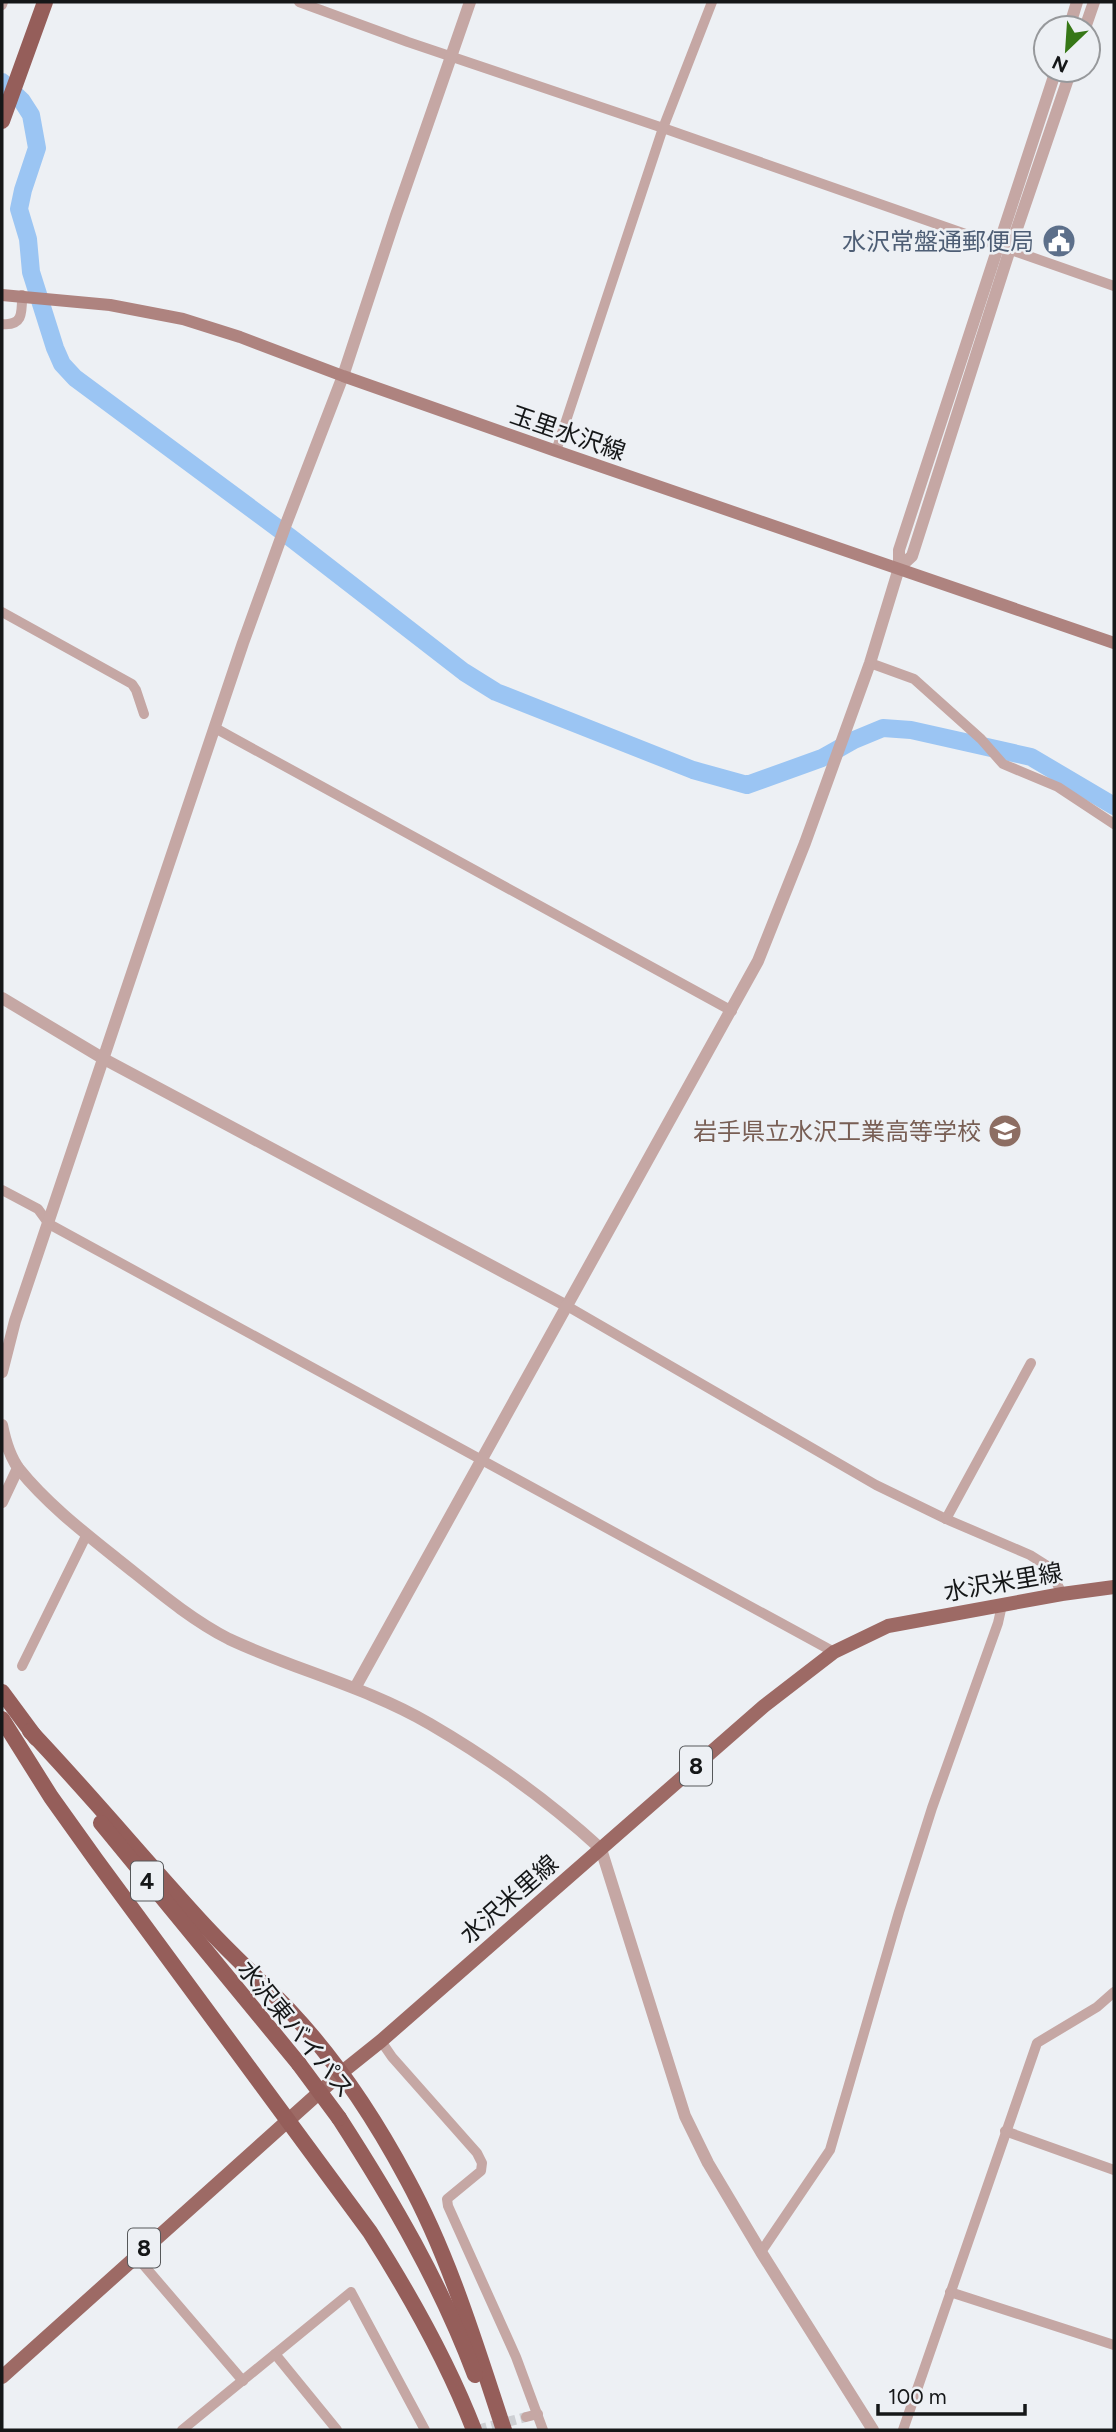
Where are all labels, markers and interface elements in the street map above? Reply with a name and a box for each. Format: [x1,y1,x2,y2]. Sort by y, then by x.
north arrow [1032,14,1102,84]
text: N [1049,50,1072,77]
public building icon: 水沢常盤通郵便局 [1040,222,1078,260]
place label: 水沢常盤通郵便局 [842,227,1034,256]
street label: 玉里水沢線 [507,400,629,466]
school or university icon: 岩手県立水沢工業高等学校 [986,1112,1024,1150]
place label: 岩手県立水沢工業高等学校 [693,1117,981,1146]
street label: 水沢米里線 [941,1557,1065,1607]
road number: 8 [680,1746,712,1786]
street label: 水沢米里線 [454,1849,564,1949]
road number: 4 [131,1862,163,1900]
street label: 水沢東バイパス [232,1955,360,2103]
road number: 8 [128,2228,160,2268]
scale bar [878,2372,1025,2416]
text: 100 m [888,2384,947,2409]

